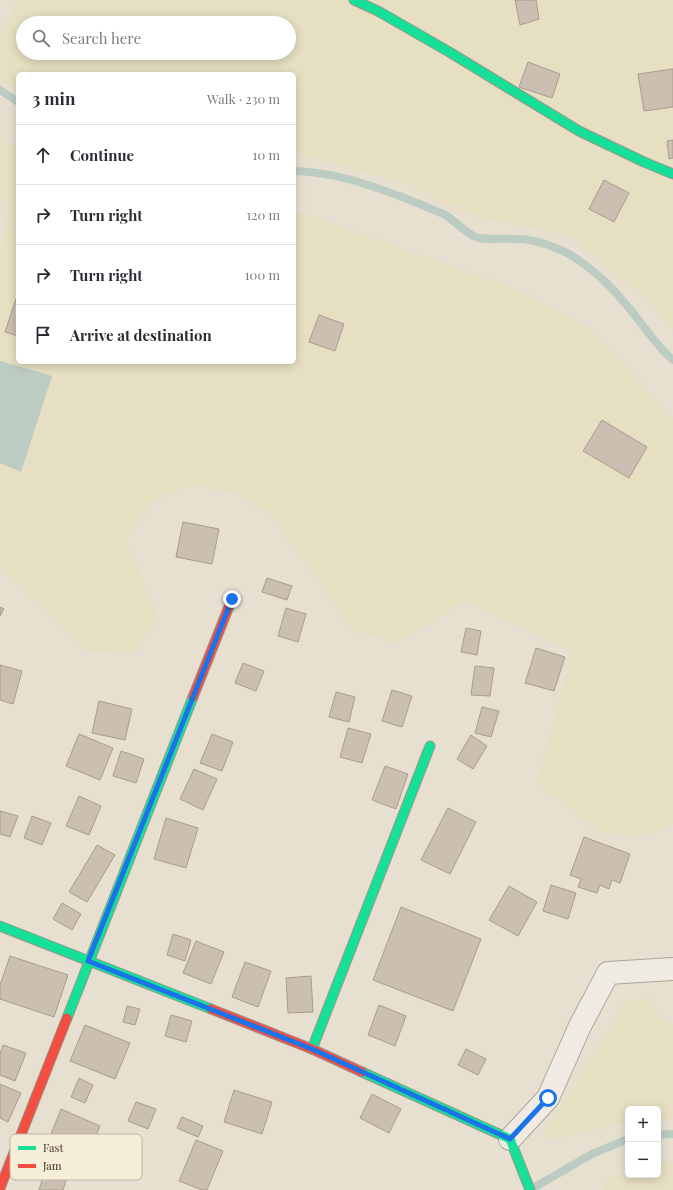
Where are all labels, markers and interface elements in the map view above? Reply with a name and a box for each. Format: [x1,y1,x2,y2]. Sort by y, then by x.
search box [16,16,296,60]
icon: search [30,27,52,49]
text: Search here [62,28,141,48]
text: 3 min [32,87,75,109]
text: Walk · 230 m [207,90,280,107]
icon: ahead [32,144,54,166]
text: Continue [70,145,134,165]
text: 10 m [253,146,280,163]
icon: right [32,204,54,226]
text: Turn right [70,205,143,225]
text: 120 m [246,206,280,223]
icon: right [32,264,54,286]
text: Turn right [70,265,143,285]
text: 100 m [245,266,280,283]
icon: arrive [32,324,54,346]
text: Arrive at destination [70,325,212,345]
route end [223,590,241,608]
route start [539,1089,557,1107]
map controls [625,1106,661,1178]
button: + [625,1106,661,1142]
legend [10,1134,142,1180]
text: Fast [43,1140,63,1155]
button: − [625,1142,661,1178]
text: Jam [42,1158,62,1173]

